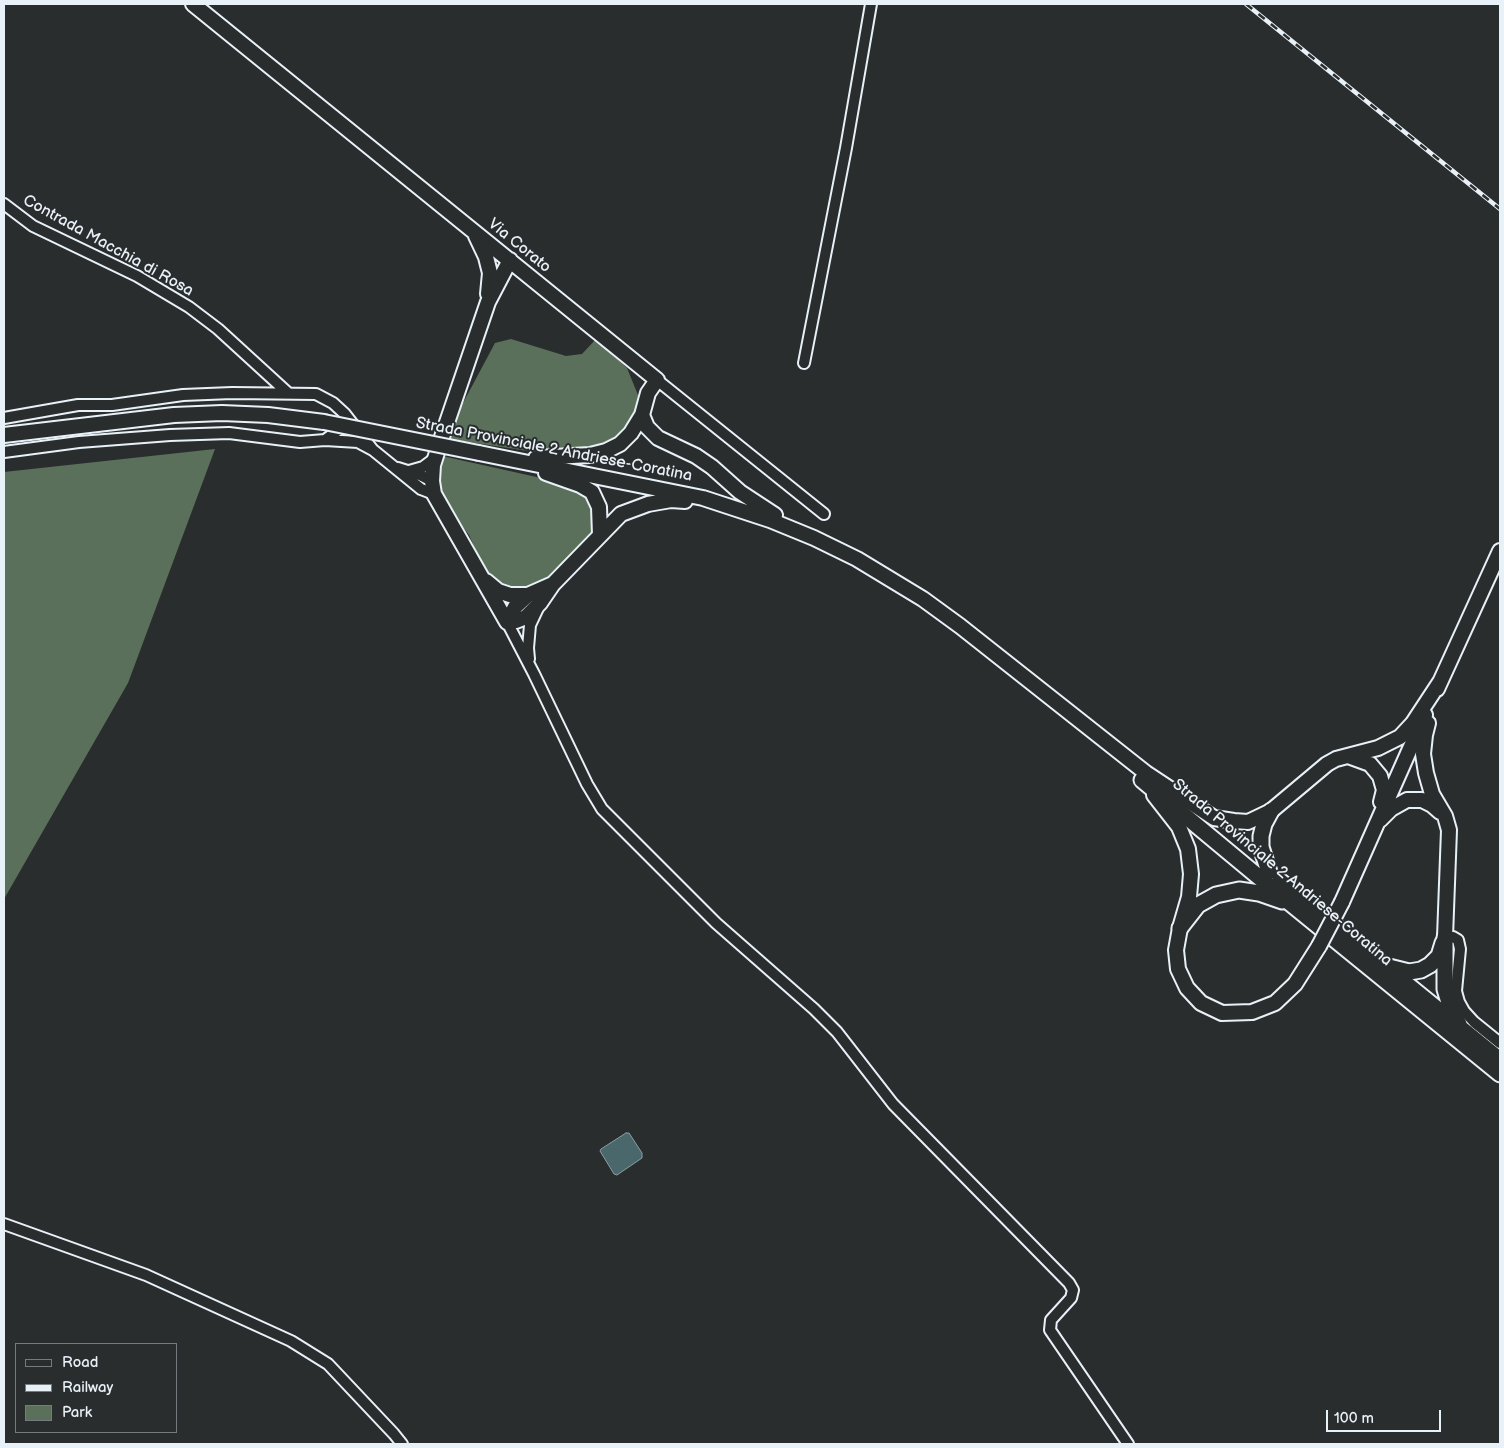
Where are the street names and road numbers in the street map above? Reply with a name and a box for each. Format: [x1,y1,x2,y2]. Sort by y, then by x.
street label: Contrada Macchia di Rosa [19,191,197,301]
street label: Via Corato [484,215,554,277]
street label: Strada Provinciale 2 Andriese-Coratina [414,414,694,486]
street label: Strada Provinciale 2 Andriese-Coratina [1168,775,1396,971]

